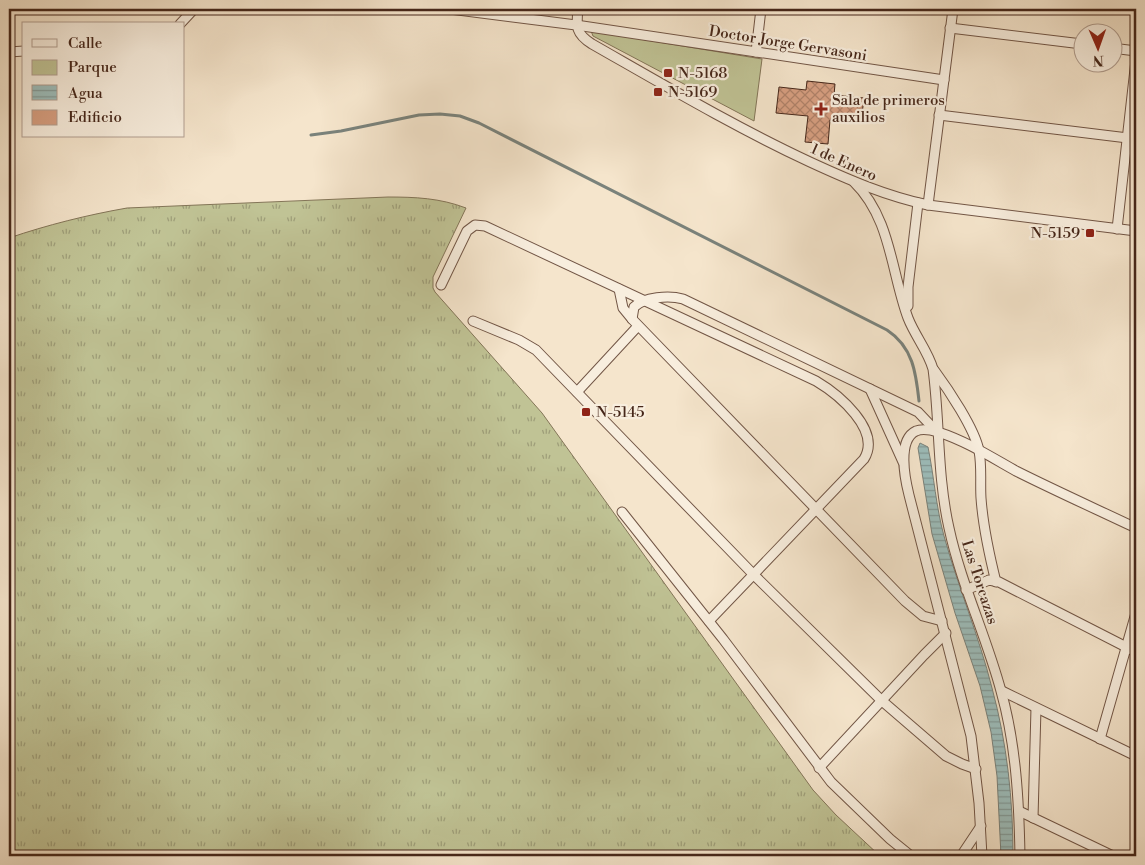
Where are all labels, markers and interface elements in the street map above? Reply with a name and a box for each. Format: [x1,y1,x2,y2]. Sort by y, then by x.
legend [22,22,185,138]
street label: Doctor Jorge Gervasoni [707,22,868,65]
north arrow [1072,22,1122,72]
text: Calle [68,34,102,53]
text: N [1093,51,1104,69]
text: Parque [68,58,117,77]
place label: N-5168 [678,64,728,83]
marker: N-5168 [662,67,674,79]
place label: N-5169 [668,83,717,102]
text: Agua [67,84,103,103]
marker: N-5169 [652,86,664,98]
place label: Sala de primeros auxilios [832,91,945,127]
marker: Sala de primeros auxilios [814,102,828,116]
text: Edificio [68,108,122,127]
street label: 1 de Enero [808,139,880,185]
place label: N-5159 [1031,224,1080,243]
marker: N-5159 [1084,227,1096,239]
place label: N-5145 [596,403,644,422]
marker: N-5145 [580,406,592,418]
street label: Las Torcazas [957,538,1002,627]

